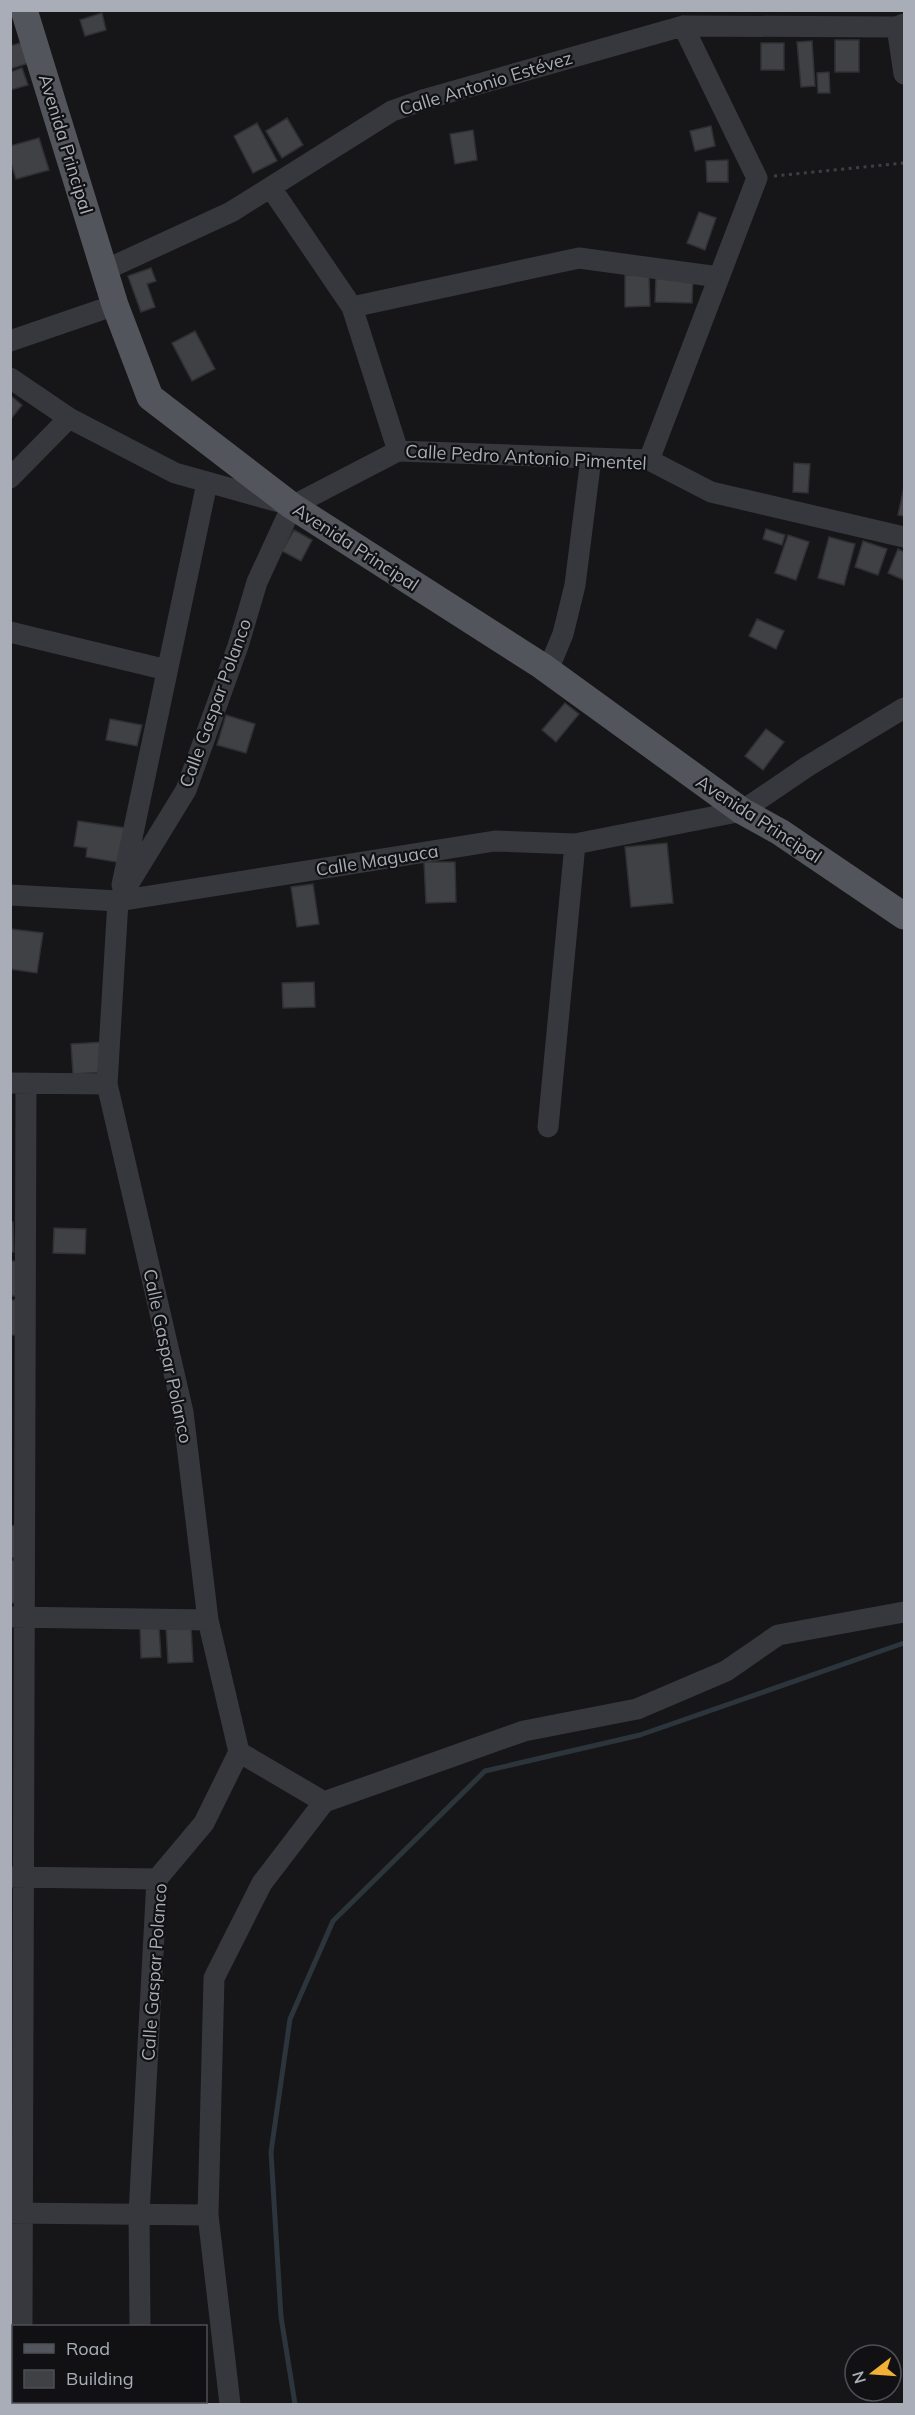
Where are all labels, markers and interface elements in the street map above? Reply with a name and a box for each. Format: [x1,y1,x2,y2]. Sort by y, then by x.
street label: Calle Antonio Estévez [397,46,575,120]
street label: Avenida Principal [34,71,98,217]
street label: Calle Pedro Antonio Pimentel [405,439,647,475]
street label: Avenida Principal [289,498,423,596]
street label: Calle Gaspar Polanco [174,616,256,790]
street label: Avenida Principal [692,770,826,868]
street label: Calle Maguaca [314,839,440,881]
street label: Calle Gaspar Polanco [138,1267,198,1445]
street label: Calle Gaspar Polanco [136,1883,172,2061]
legend [12,2325,207,2403]
text: Road [66,2337,110,2360]
north arrow [843,2343,903,2403]
text: Building [66,2367,134,2390]
text: N [847,2369,870,2386]

